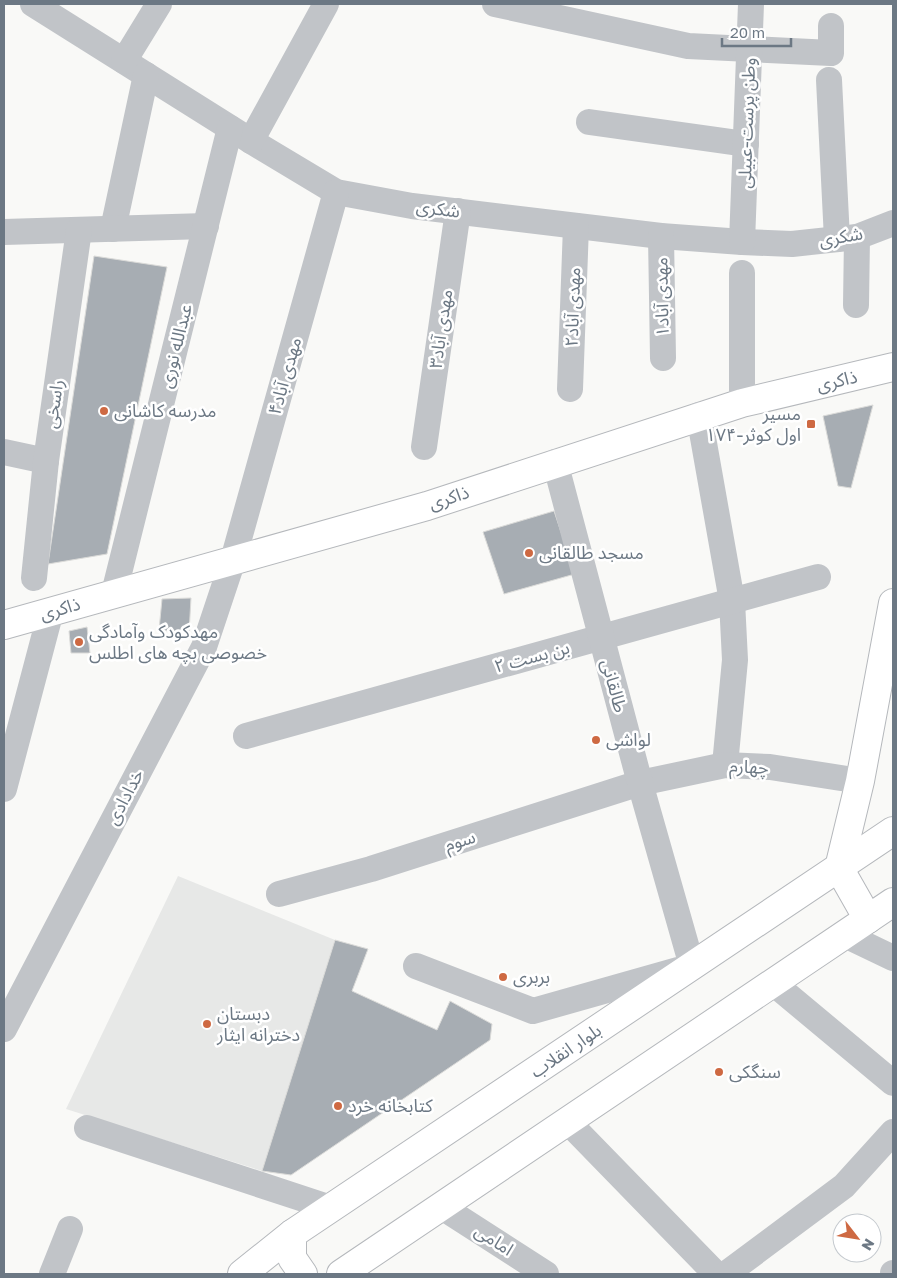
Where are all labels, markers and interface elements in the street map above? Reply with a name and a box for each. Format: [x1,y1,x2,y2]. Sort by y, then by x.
scale bar [722,15,791,47]
text: 20 m [730,23,765,41]
street label: وطن پرست-عبیلی [733,57,760,189]
street label: شکری [415,194,461,223]
street label: شکری [817,221,865,252]
street label: مهدی آباد۱ [649,257,674,337]
street label: مهدی آباد۲ [560,267,585,347]
street label: مهدی آباد۳ [424,288,457,370]
street label: عبدالله نوری [154,301,197,390]
street label: مهدی آباد۴ [263,334,307,417]
street label: ذاکری [814,365,859,396]
street label: راسخی [39,378,68,430]
place label: مدرسه کاشانی [114,399,217,422]
place label: مسیر ۱۷۴-اول کوثر [706,402,801,446]
marker: مدرسه کاشانی [98,405,110,417]
marker: مسیر ۱۷۴-اول کوثر [805,418,817,430]
street label: ذاکری [426,480,472,515]
place label: مسجد طالقانی [539,541,644,564]
marker: مسجد طالقانی [523,547,535,559]
street label: ذاکری [37,592,83,625]
place label: مهدکودک وآمادگی خصوصی بچه های اطلس [89,620,267,664]
street label: بن بست ۲ [492,635,572,678]
marker: مهدکودک وآمادگی خصوصی بچه های اطلس [73,636,85,648]
street label: طالقانی [596,657,633,715]
place label: لواشی [606,728,651,751]
marker: لواشی [590,734,602,746]
street label: چهارم [729,754,769,782]
street label: خدادادی [100,765,149,828]
street label: سوم [441,825,479,859]
place label: بربری [513,965,550,988]
marker: بربری [497,971,509,983]
place label: دبستان دخترانه ایثار [216,1002,300,1046]
marker: دبستان دخترانه ایثار [201,1018,213,1030]
street label: بلوار انقلاب [526,1018,606,1083]
place label: سنگکی [729,1060,781,1083]
marker: سنگکی [713,1066,725,1078]
place label: کتابخانه خرد [348,1094,433,1117]
marker: کتابخانه خرد [332,1100,344,1112]
north arrow [832,1213,882,1263]
street label: امامی [471,1219,518,1261]
text: N [859,1236,879,1254]

